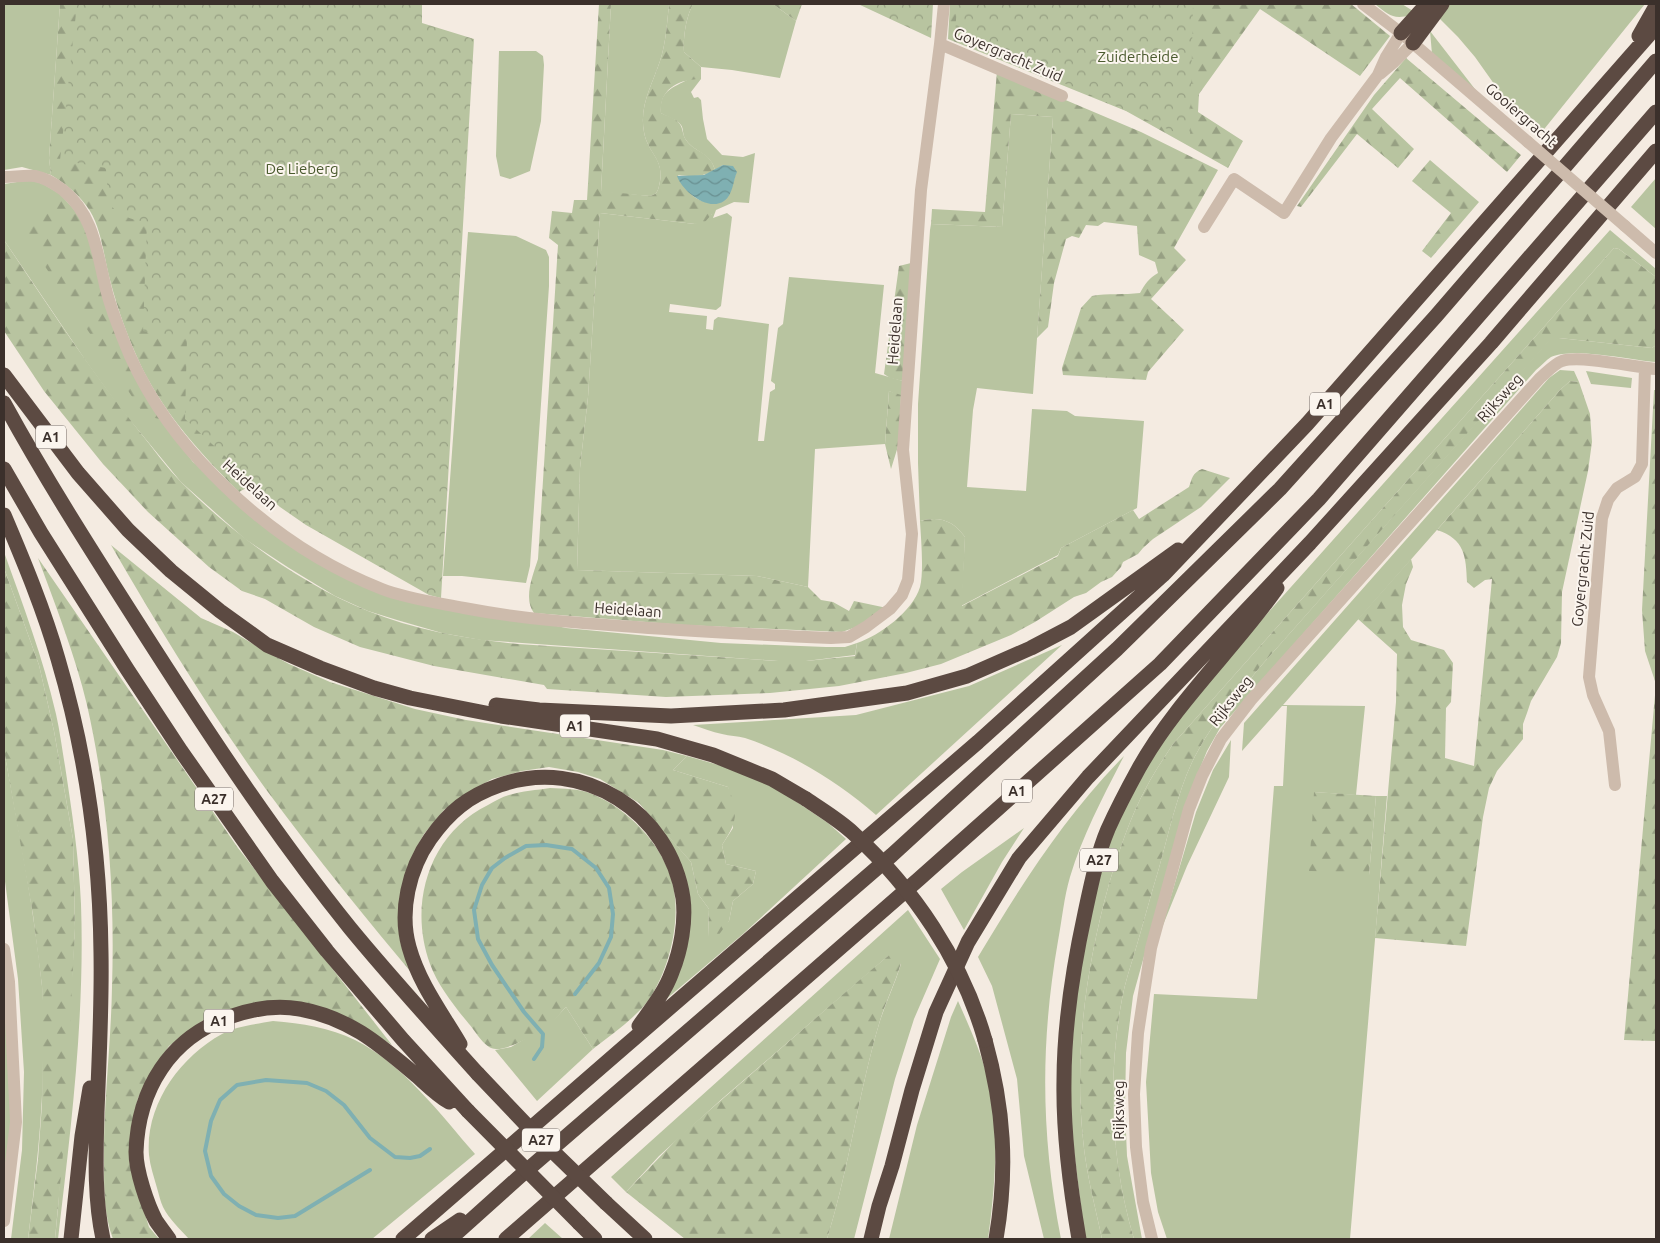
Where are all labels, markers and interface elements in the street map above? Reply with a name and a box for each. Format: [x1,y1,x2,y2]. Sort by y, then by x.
street label: Goyergracht Zuid [951,24,1065,85]
park label: Zuiderheide [1098,48,1178,65]
street label: Gooiergracht [1482,79,1560,150]
park label: De Lieberg [265,160,339,177]
street label: Heidelaan [884,297,905,365]
street label: Rijksweg [1473,370,1526,425]
road number: A1 [1310,392,1340,416]
road number: A1 [36,426,66,448]
street label: Heidelaan [220,456,281,513]
street label: Goyergracht Zuid [1568,510,1597,628]
street label: Heidelaan [594,599,662,620]
street label: Rijksweg [1205,672,1256,729]
road number: A1 [560,714,590,738]
road number: A1 [1002,779,1032,802]
road number: A27 [195,788,233,811]
road number: A27 [1080,848,1118,872]
road number: A1 [204,1009,234,1032]
street label: Rijksweg [1110,1080,1127,1140]
road number: A27 [522,1128,560,1152]

